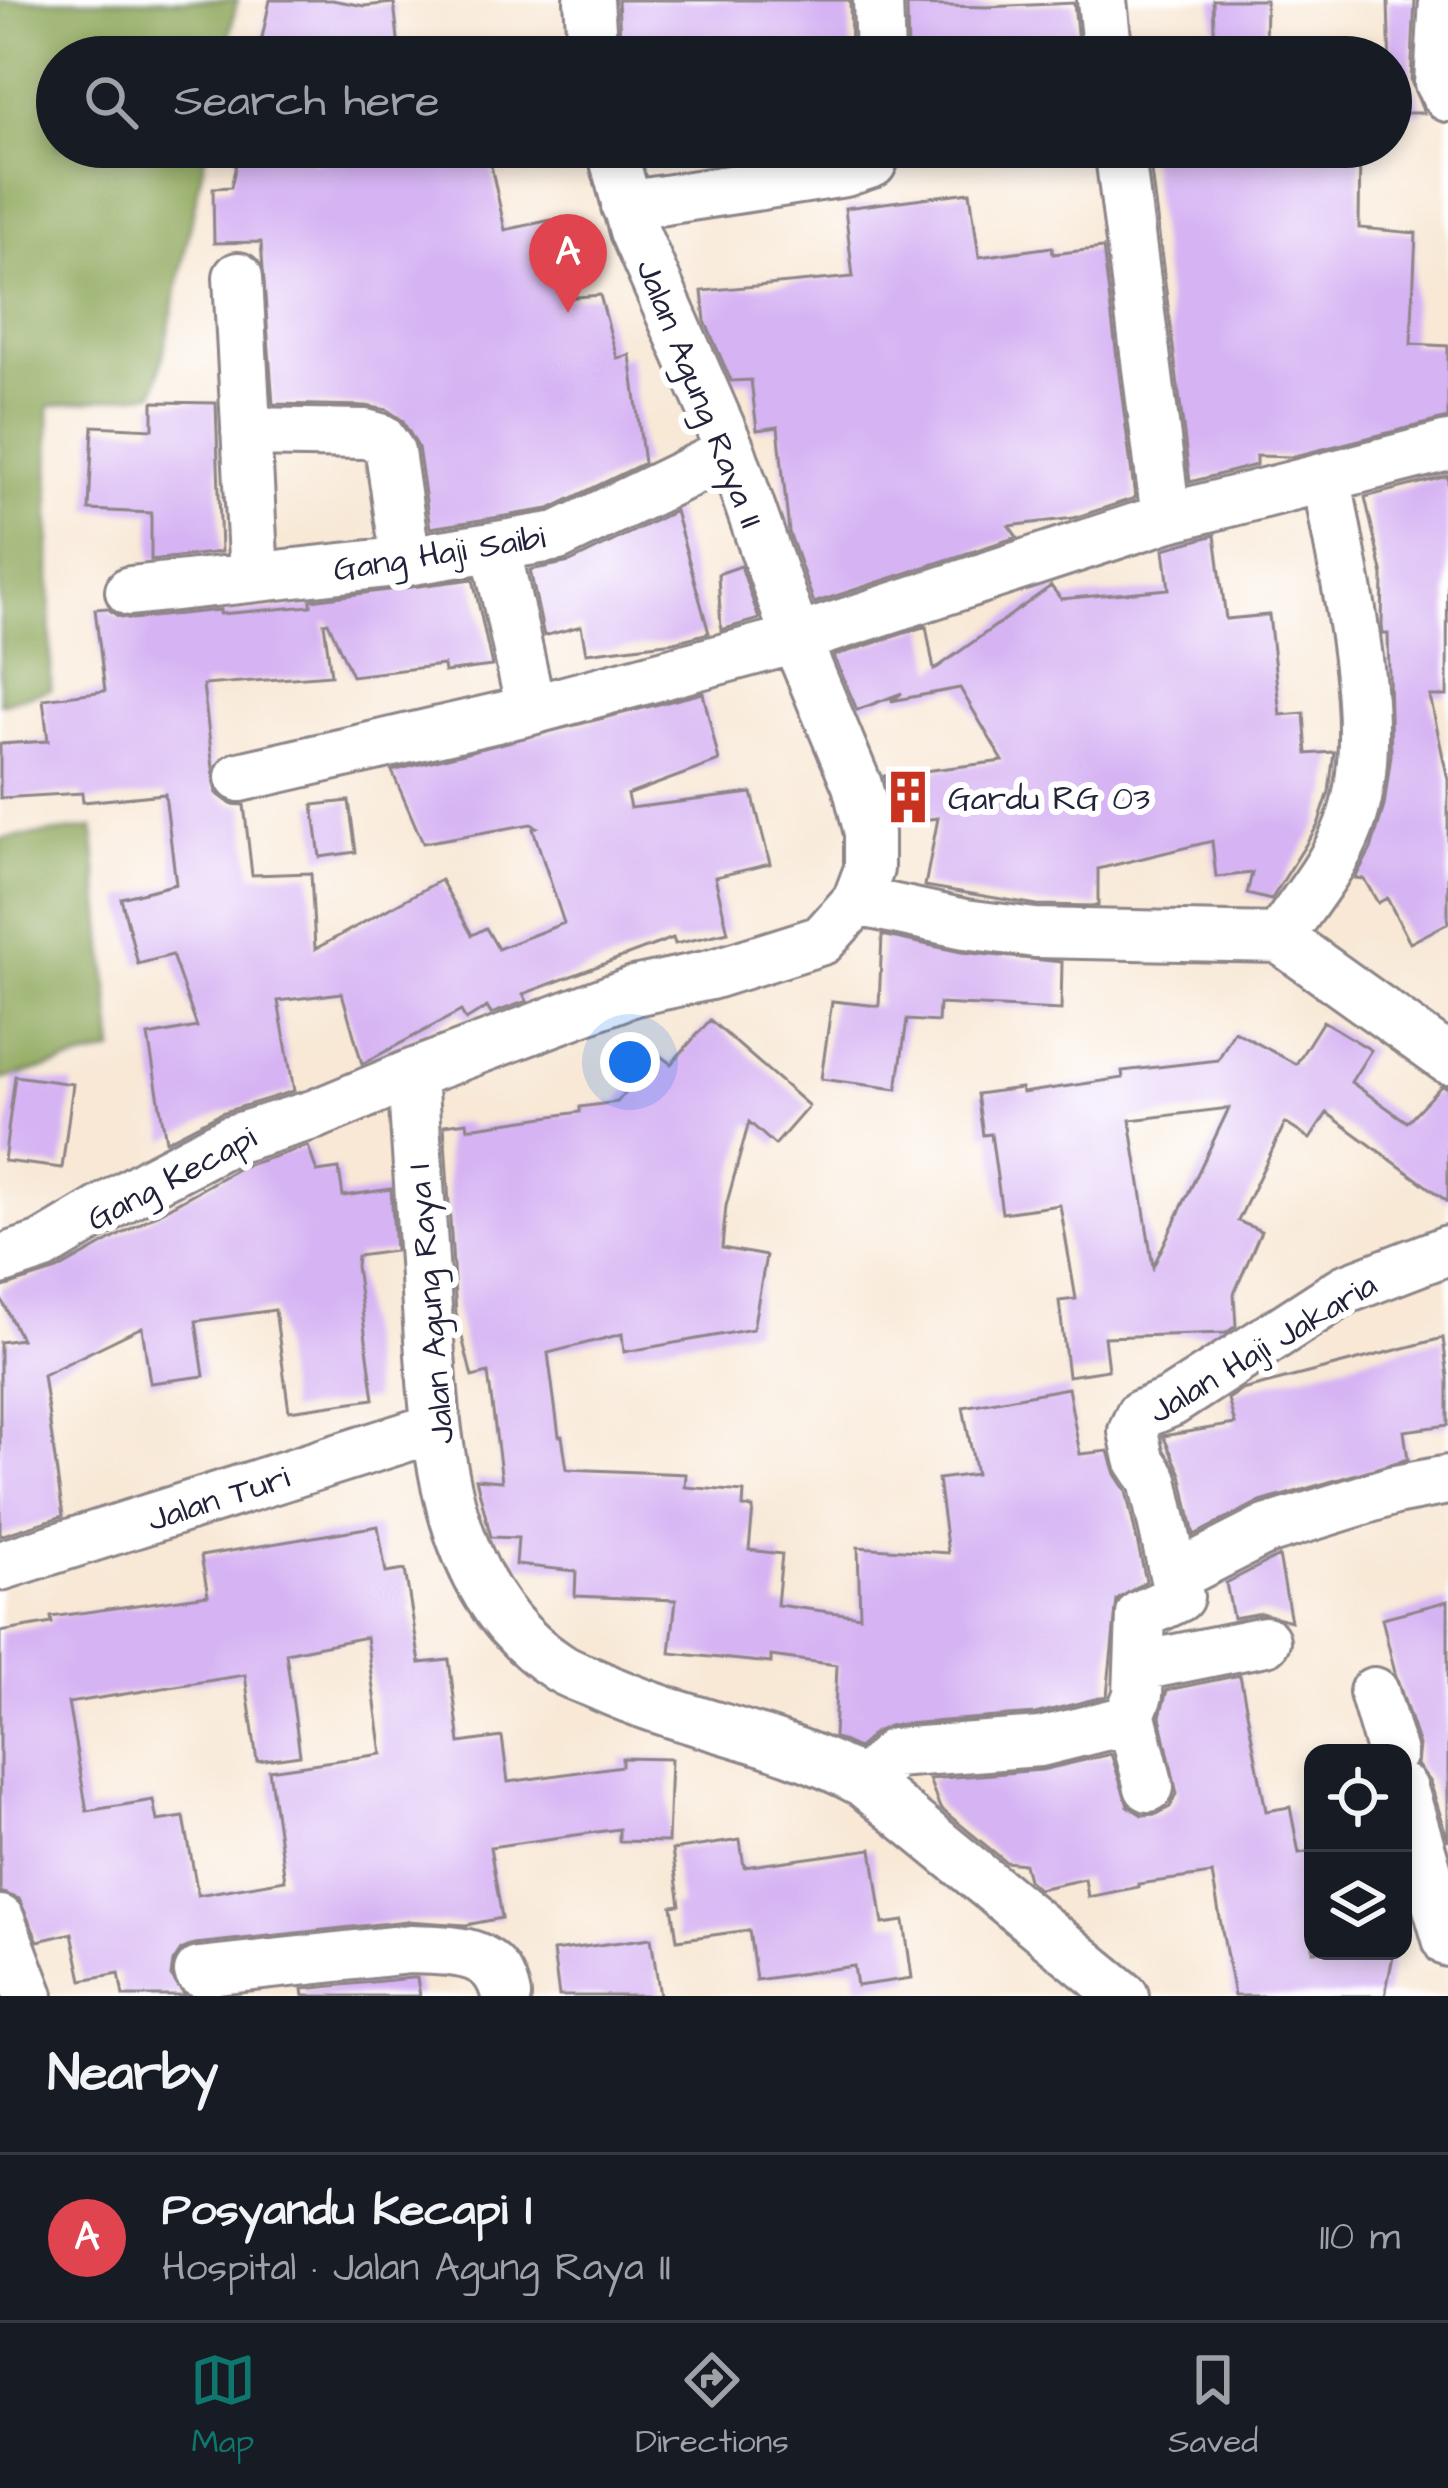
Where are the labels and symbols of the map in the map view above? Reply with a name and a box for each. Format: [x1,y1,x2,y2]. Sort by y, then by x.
pin: A [529,214,607,313]
street label: Jalan Agung Raya II [622,253,774,536]
street label: Gang Haji Saibi [330,515,549,595]
building icon: Gardu RG 03 [879,768,937,826]
place label: Gardu RG 03 [948,776,1150,822]
your location [600,1032,660,1092]
street label: Gang Kecapi [79,1115,265,1244]
street label: Jalan Agung Raya I [396,1162,468,1446]
street label: Jalan Haji Jakaria [1141,1262,1386,1435]
street label: Jalan Turi [142,1454,295,1543]

